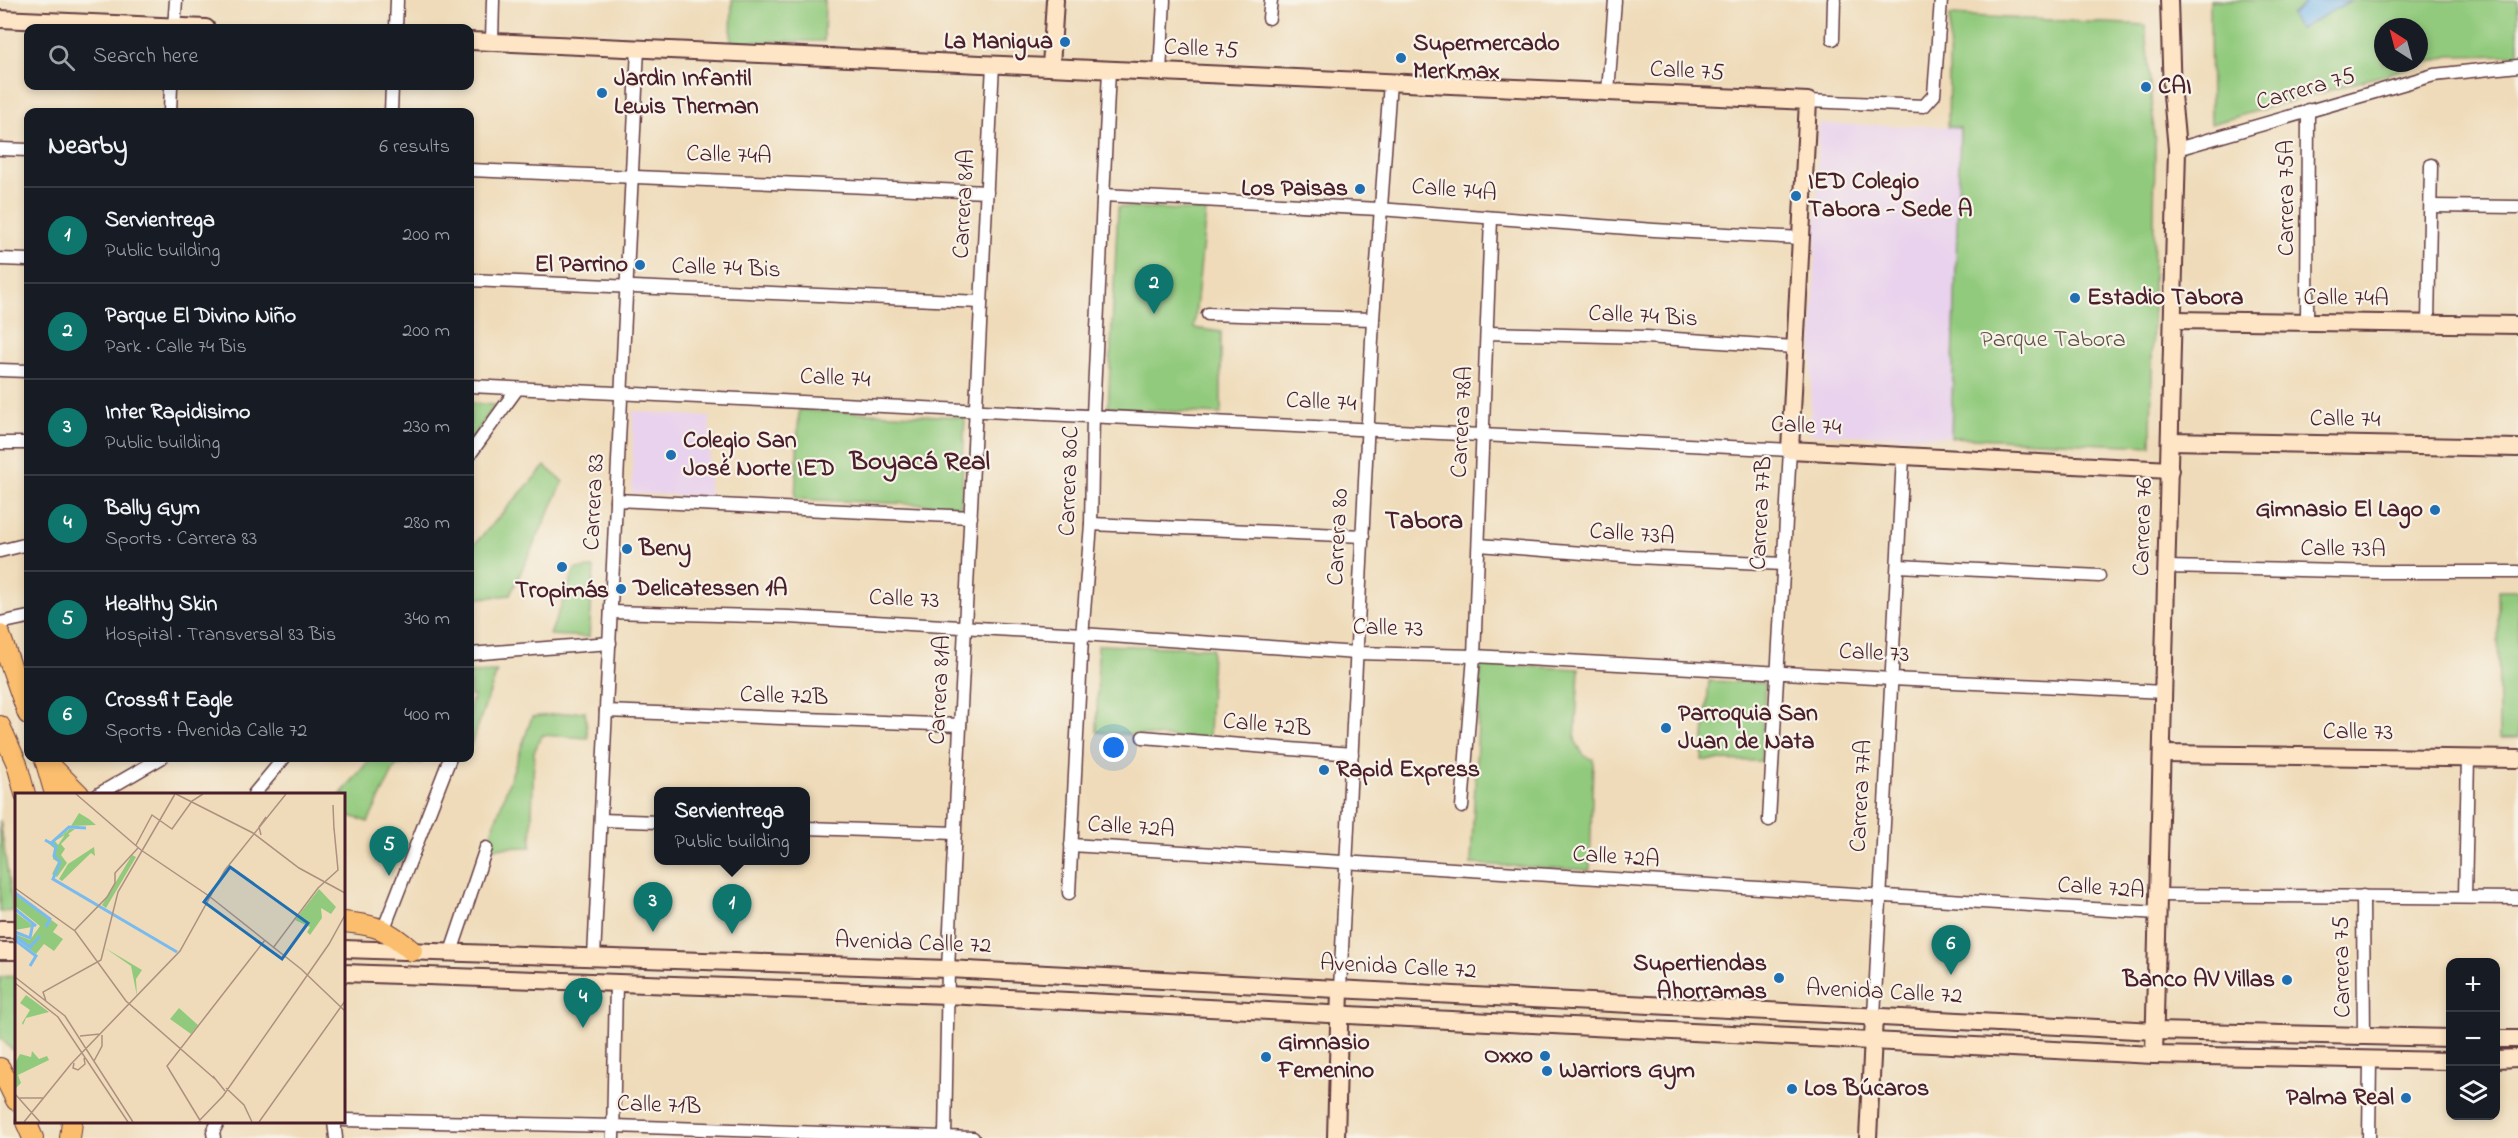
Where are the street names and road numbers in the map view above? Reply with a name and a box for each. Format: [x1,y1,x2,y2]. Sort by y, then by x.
street label: Calle 75 [1163,31,1239,69]
street label: Calle 75 [1649,53,1725,91]
street label: Carrera 75 [2252,59,2360,121]
street label: Calle 74A [686,137,772,175]
street label: Carrera 75A [2270,140,2305,256]
street label: Carrera 81A [945,148,985,260]
street label: Calle 74A [1410,170,1498,212]
street label: Calle 74 Bis [671,250,781,288]
street label: Calle 74A [2303,281,2389,317]
street label: Calle 74 Bis [1587,297,1699,337]
street label: Calle 74 [799,360,871,398]
street label: Carrera 78A [1443,365,1483,479]
street label: Calle 74 [1285,384,1357,422]
street label: Calle 74 [2309,402,2381,438]
street label: Calle 74 [1770,408,1842,446]
street label: Carrera 80C [1051,425,1089,537]
street label: Carrera 83 [575,453,615,551]
street label: Carrera 77B [1742,455,1782,571]
street label: Carrera 76 [2125,477,2163,577]
street label: Carrera 80 [1319,487,1359,587]
street label: Calle 73A [1588,515,1676,555]
street label: Calle 73A [2300,532,2386,568]
street label: Calle 73 [868,581,940,619]
street label: Calle 73 [1352,610,1424,648]
street label: Carrera 81A [921,634,961,746]
street label: Calle 73 [1838,635,1910,673]
street label: Calle 72B [739,678,829,716]
street label: Calle 72B [1221,705,1313,747]
street label: Calle 73 [2322,715,2394,751]
street label: Carrera 77A [1842,739,1882,853]
street label: Calle 72A [1086,807,1176,849]
street label: Calle 72A [1571,837,1661,879]
street label: Calle 72A [2056,868,2146,910]
street label: Carrera 75 [2325,916,2361,1018]
street label: Avenida Calle 72 [834,924,992,964]
street label: Avenida Calle 72 [1319,946,1477,990]
street label: Avenida Calle 72 [1805,971,1963,1015]
street label: Calle 71B [616,1087,702,1125]

